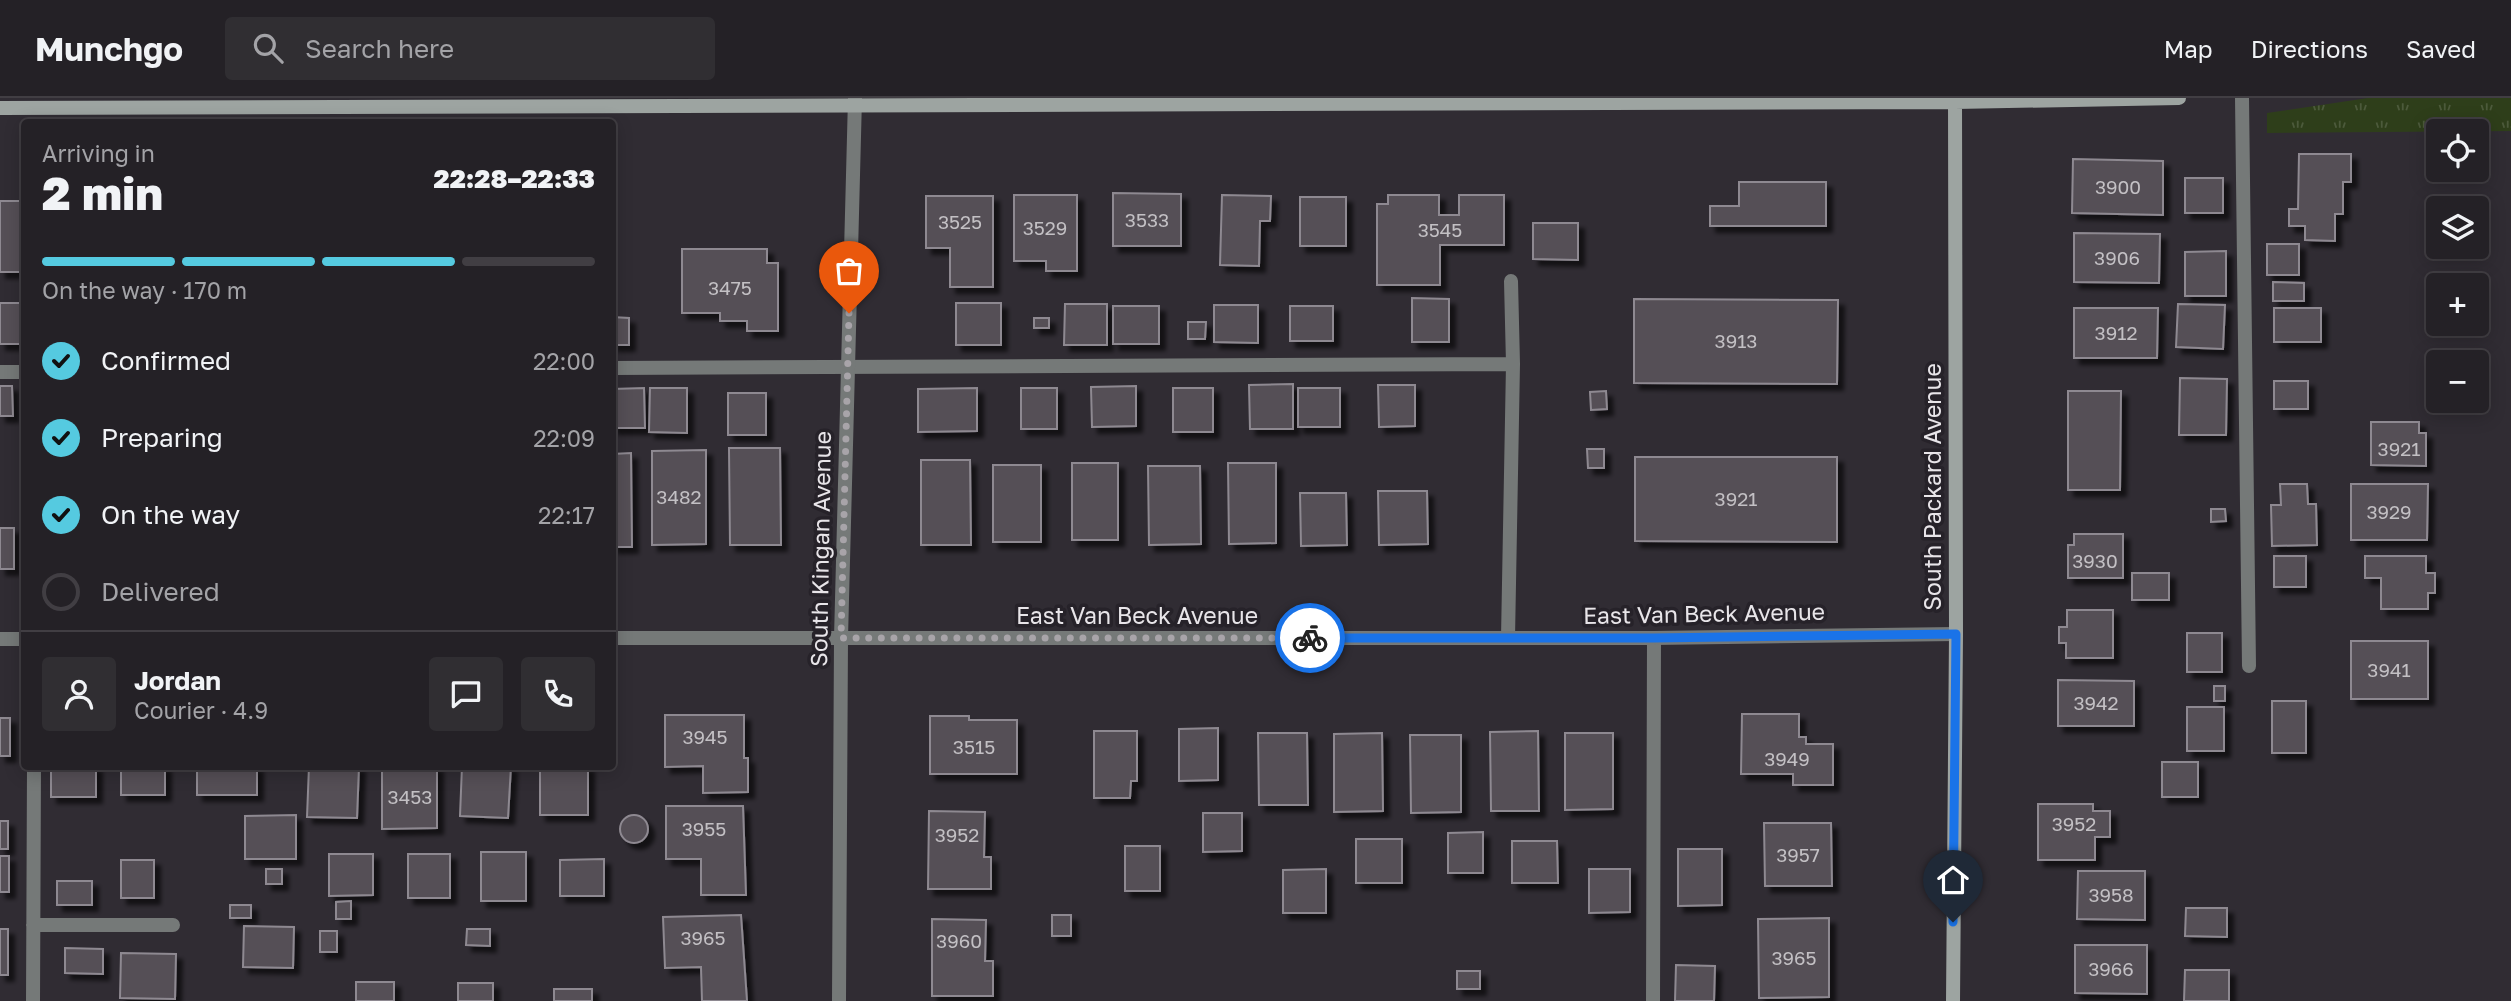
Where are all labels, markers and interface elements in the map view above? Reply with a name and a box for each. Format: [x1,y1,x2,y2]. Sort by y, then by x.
search box [225,17,715,80]
text: Munchgo [35,29,183,68]
icon: search [249,29,287,67]
text: Search here [305,33,454,64]
text: Map [2164,34,2213,63]
text: Directions [2251,34,2368,63]
text: Saved [2406,34,2476,63]
map controls [2426,119,2489,413]
button: locate [2426,119,2489,182]
text: Arriving in [42,139,155,167]
text: 22:28–22:33 [434,163,595,194]
text: 2 min [42,165,163,220]
house number: 3900 [2095,175,2141,198]
button: layers [2426,196,2489,259]
house number: 3533 [1125,208,1169,231]
house number: 3525 [938,210,982,233]
house number: 3529 [1023,216,1067,239]
house number: 3545 [1418,218,1462,241]
pin [819,241,879,313]
house number: 3906 [2094,246,2140,269]
icon: bag [830,252,868,290]
button: + [2426,273,2489,336]
text: On the way · 170 m [42,276,247,304]
house number: 3475 [708,276,752,299]
house number: 3912 [2095,321,2137,344]
house number: 3913 [1715,329,1757,352]
icon: check [42,342,80,380]
text: Confirmed [101,345,231,376]
text: 22:00 [533,347,595,375]
button: − [2426,350,2489,413]
street label: South Packard Avenue [1918,363,1946,611]
icon: check [42,419,80,457]
text: Preparing [101,422,223,453]
text: 22:09 [533,424,595,452]
street label: South Kingan Avenue [804,431,836,667]
house number: 3921 [2378,437,2420,460]
house number: 3482 [656,485,702,508]
house number: 3921 [1715,487,1757,510]
icon: check [42,496,80,534]
text: On the way [101,499,240,530]
house number: 3929 [2366,500,2412,523]
text: 22:17 [538,501,595,529]
house number: 3930 [2072,549,2118,572]
text: Delivered [101,576,220,607]
street label: East Van Beck Avenue [1583,597,1825,629]
street label: East Van Beck Avenue [1016,601,1258,629]
courier [1275,603,1345,673]
icon: bike [1291,619,1329,657]
button: person [42,657,116,731]
button: chat [429,657,503,731]
button: phone [521,657,595,731]
house number: 3941 [2367,658,2411,681]
text: Jordan [134,665,221,696]
house number: 3942 [2073,691,2119,714]
text: Courier · 4.9 [134,696,268,724]
house number: 3945 [682,725,728,748]
house number: 3515 [953,735,995,758]
house number: 3949 [1764,747,1810,770]
house number: 3453 [388,785,432,808]
house number: 3952 [2052,812,2096,835]
house number: 3955 [682,817,726,840]
house number: 3952 [935,823,979,846]
house number: 3957 [1776,843,1820,866]
pin [1923,850,1983,922]
icon: home [1934,861,1972,899]
house number: 3958 [2088,883,2134,906]
house number: 3965 [680,926,726,949]
house number: 3960 [936,929,982,952]
house number: 3965 [1771,946,1817,969]
house number: 3966 [2088,957,2134,980]

